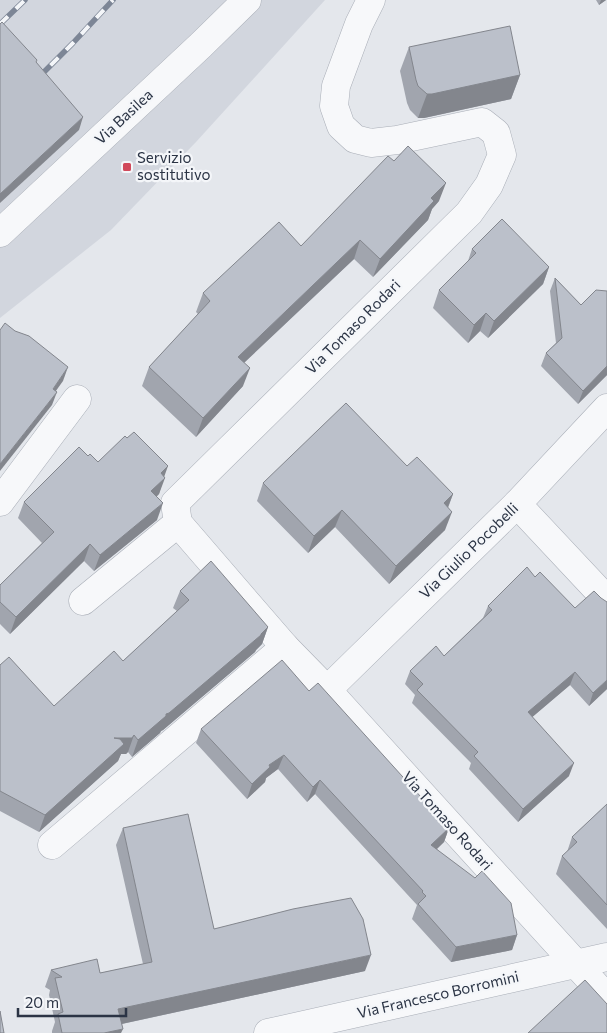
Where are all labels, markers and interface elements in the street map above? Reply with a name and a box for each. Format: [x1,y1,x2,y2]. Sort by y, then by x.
street label: Via Basilea [91,85,156,148]
place label: Servizio sostitutivo [137,148,210,183]
marker: Servizio sostitutivo [121,161,133,173]
street label: Via Tomaso Rodari [301,275,403,377]
street label: Via Giulio Pocobelli [415,499,521,602]
street label: Via Tomaso Rodari [399,767,497,873]
street label: Via Francesco Borromini [355,967,521,1021]
scale bar [18,986,125,1018]
text: 20 m [25,993,59,1011]

